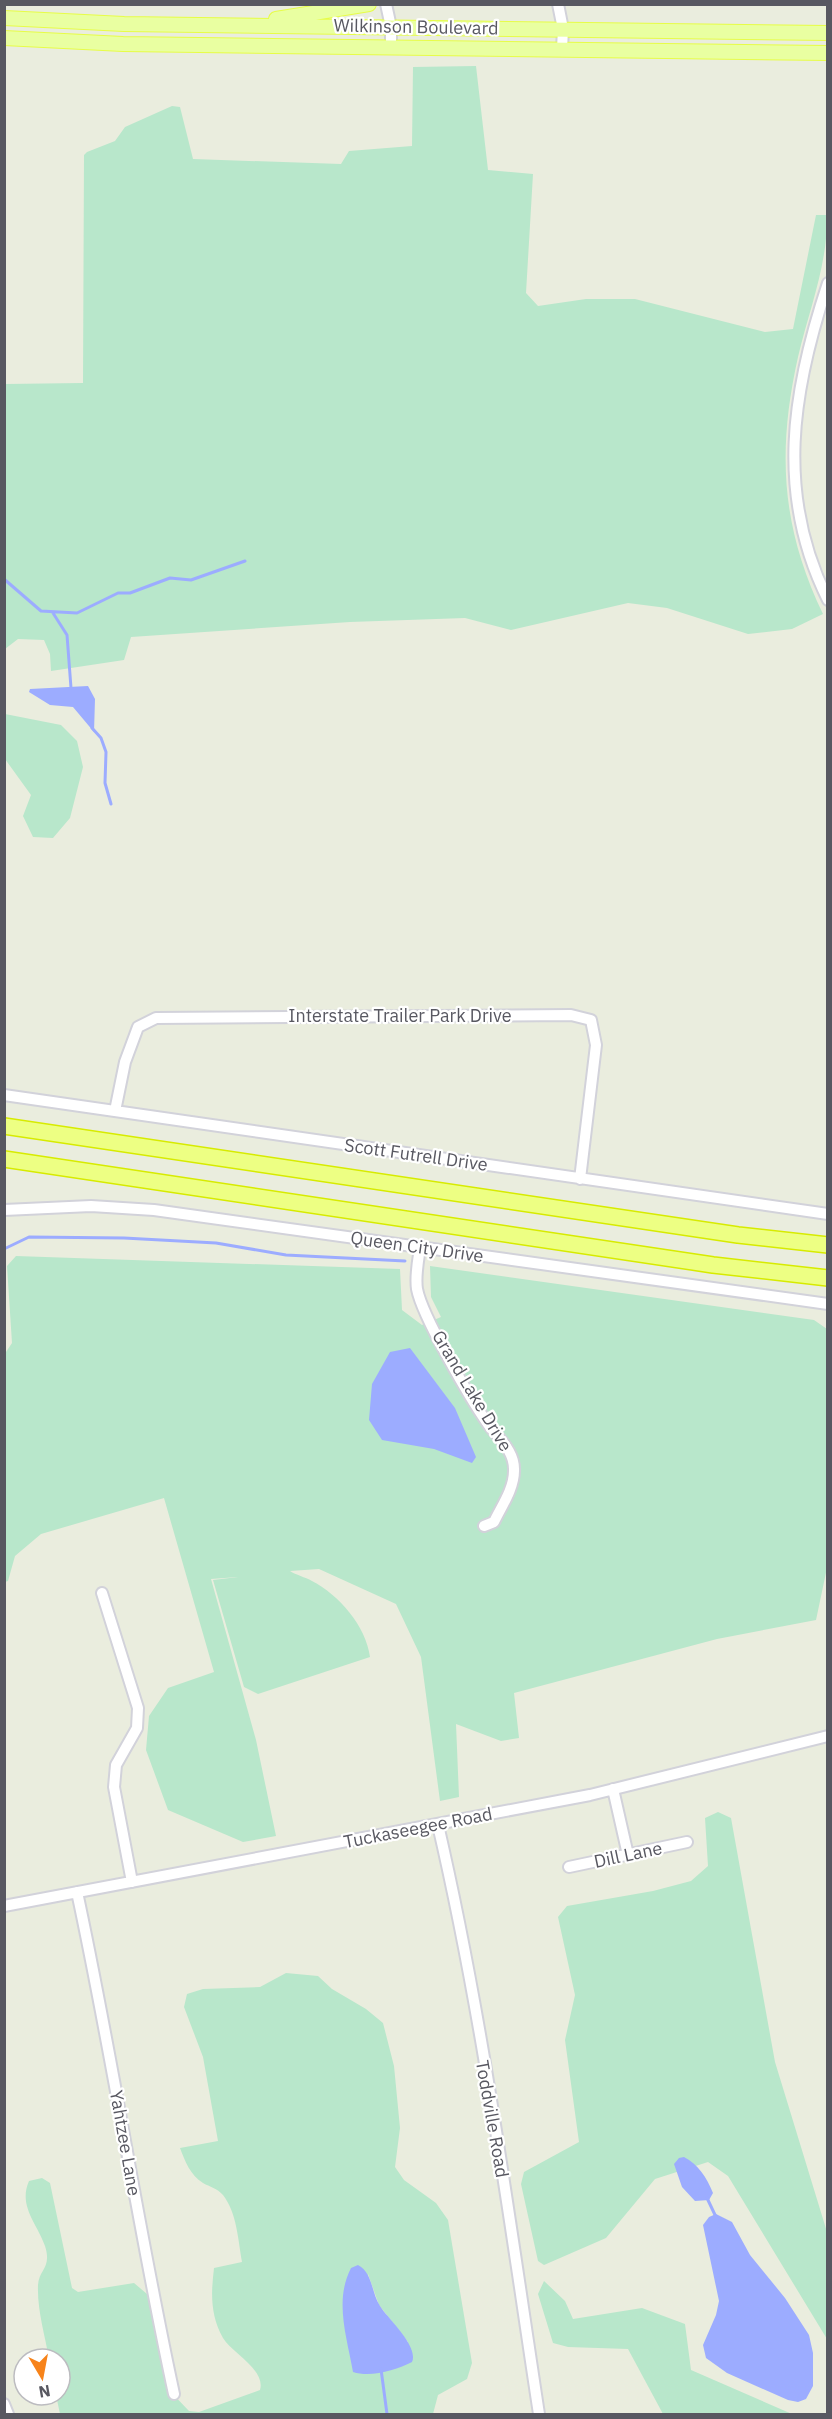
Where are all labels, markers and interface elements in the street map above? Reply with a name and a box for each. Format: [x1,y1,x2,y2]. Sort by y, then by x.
street label: Wilkinson Boulevard [333,14,499,39]
street label: Interstate Trailer Park Drive [288,1004,512,1027]
street label: Scott Futrell Drive [343,1133,489,1176]
street label: Queen City Drive [349,1226,485,1267]
street label: Grand Lake Drive [427,1326,518,1456]
street label: Tuckaseegee Road [342,1802,494,1853]
street label: Dill Lane [592,1836,664,1873]
street label: Toddville Road [471,2058,514,2179]
street label: Yahtzee Lane [105,2088,146,2198]
north arrow [12,2347,72,2407]
text: N [37,2381,52,2403]

